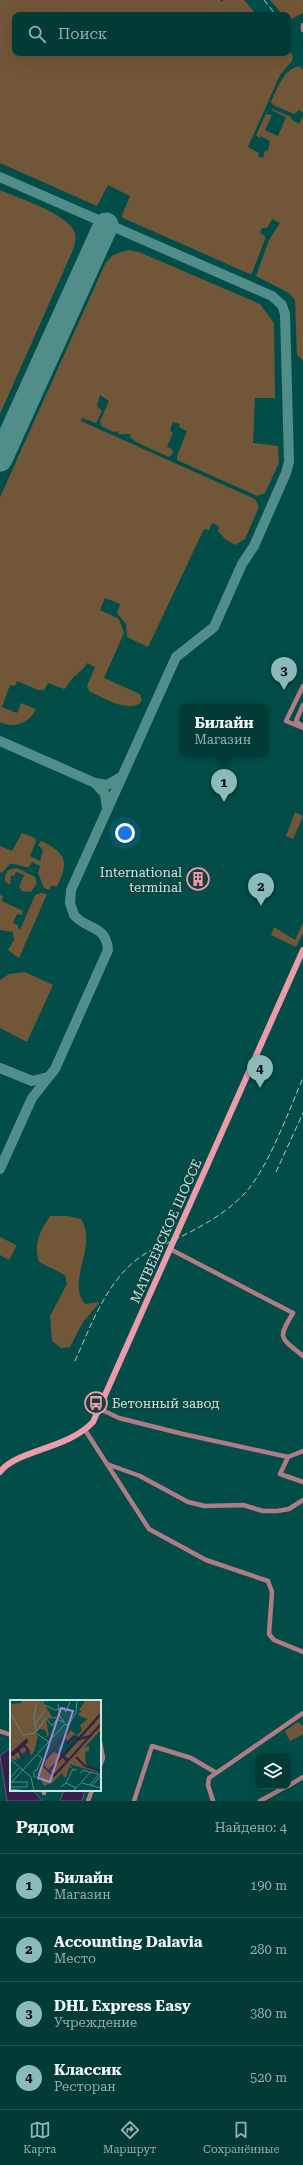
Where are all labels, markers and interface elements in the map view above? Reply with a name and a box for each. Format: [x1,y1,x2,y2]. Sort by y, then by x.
search box [12,12,291,56]
icon: search [26,23,48,45]
text: Поиск [58,25,107,43]
pin: 3 [271,657,297,690]
popup [180,704,268,756]
text: Билайн [194,714,254,732]
text: Магазин [194,732,251,747]
pin: 1 [211,769,237,802]
your location [115,823,135,843]
place label: International terminal [100,865,182,895]
building icon: International terminal [185,866,211,892]
pin: 2 [248,873,274,906]
pin: 4 [247,1055,273,1088]
street label: МАТВЕЕВСКОЕ ШОССЕ [127,1157,205,1305]
bus stop icon: Бетонный завод [83,1390,109,1416]
place label: Бетонный завод [112,1396,220,1411]
inset map [10,1700,101,1791]
map controls [255,1753,291,1789]
button: layers [255,1753,291,1789]
text: Рядом [16,1817,74,1837]
text: Найдено: 4 [215,1820,287,1835]
text: Билайн [54,1869,113,1887]
text: 1 [25,1878,33,1893]
text: 190 m [250,1878,287,1893]
text: Магазин [54,1887,111,1902]
text: Accounting Dalavia [54,1933,203,1951]
text: 2 [25,1942,33,1957]
text: 280 m [250,1942,287,1957]
text: Место [54,1951,96,1966]
text: DHL Express Easy [54,1997,191,2015]
text: 3 [25,2006,33,2021]
text: 380 m [250,2006,287,2021]
text: Учреждение [54,2015,137,2030]
text: Классик [54,2061,122,2079]
text: 4 [25,2070,33,2085]
text: 520 m [250,2070,287,2085]
text: Ресторан [54,2079,116,2094]
tab: Карта [23,2119,56,2156]
tab: Маршрут [103,2119,156,2156]
tab: Сохранённые [203,2119,280,2156]

